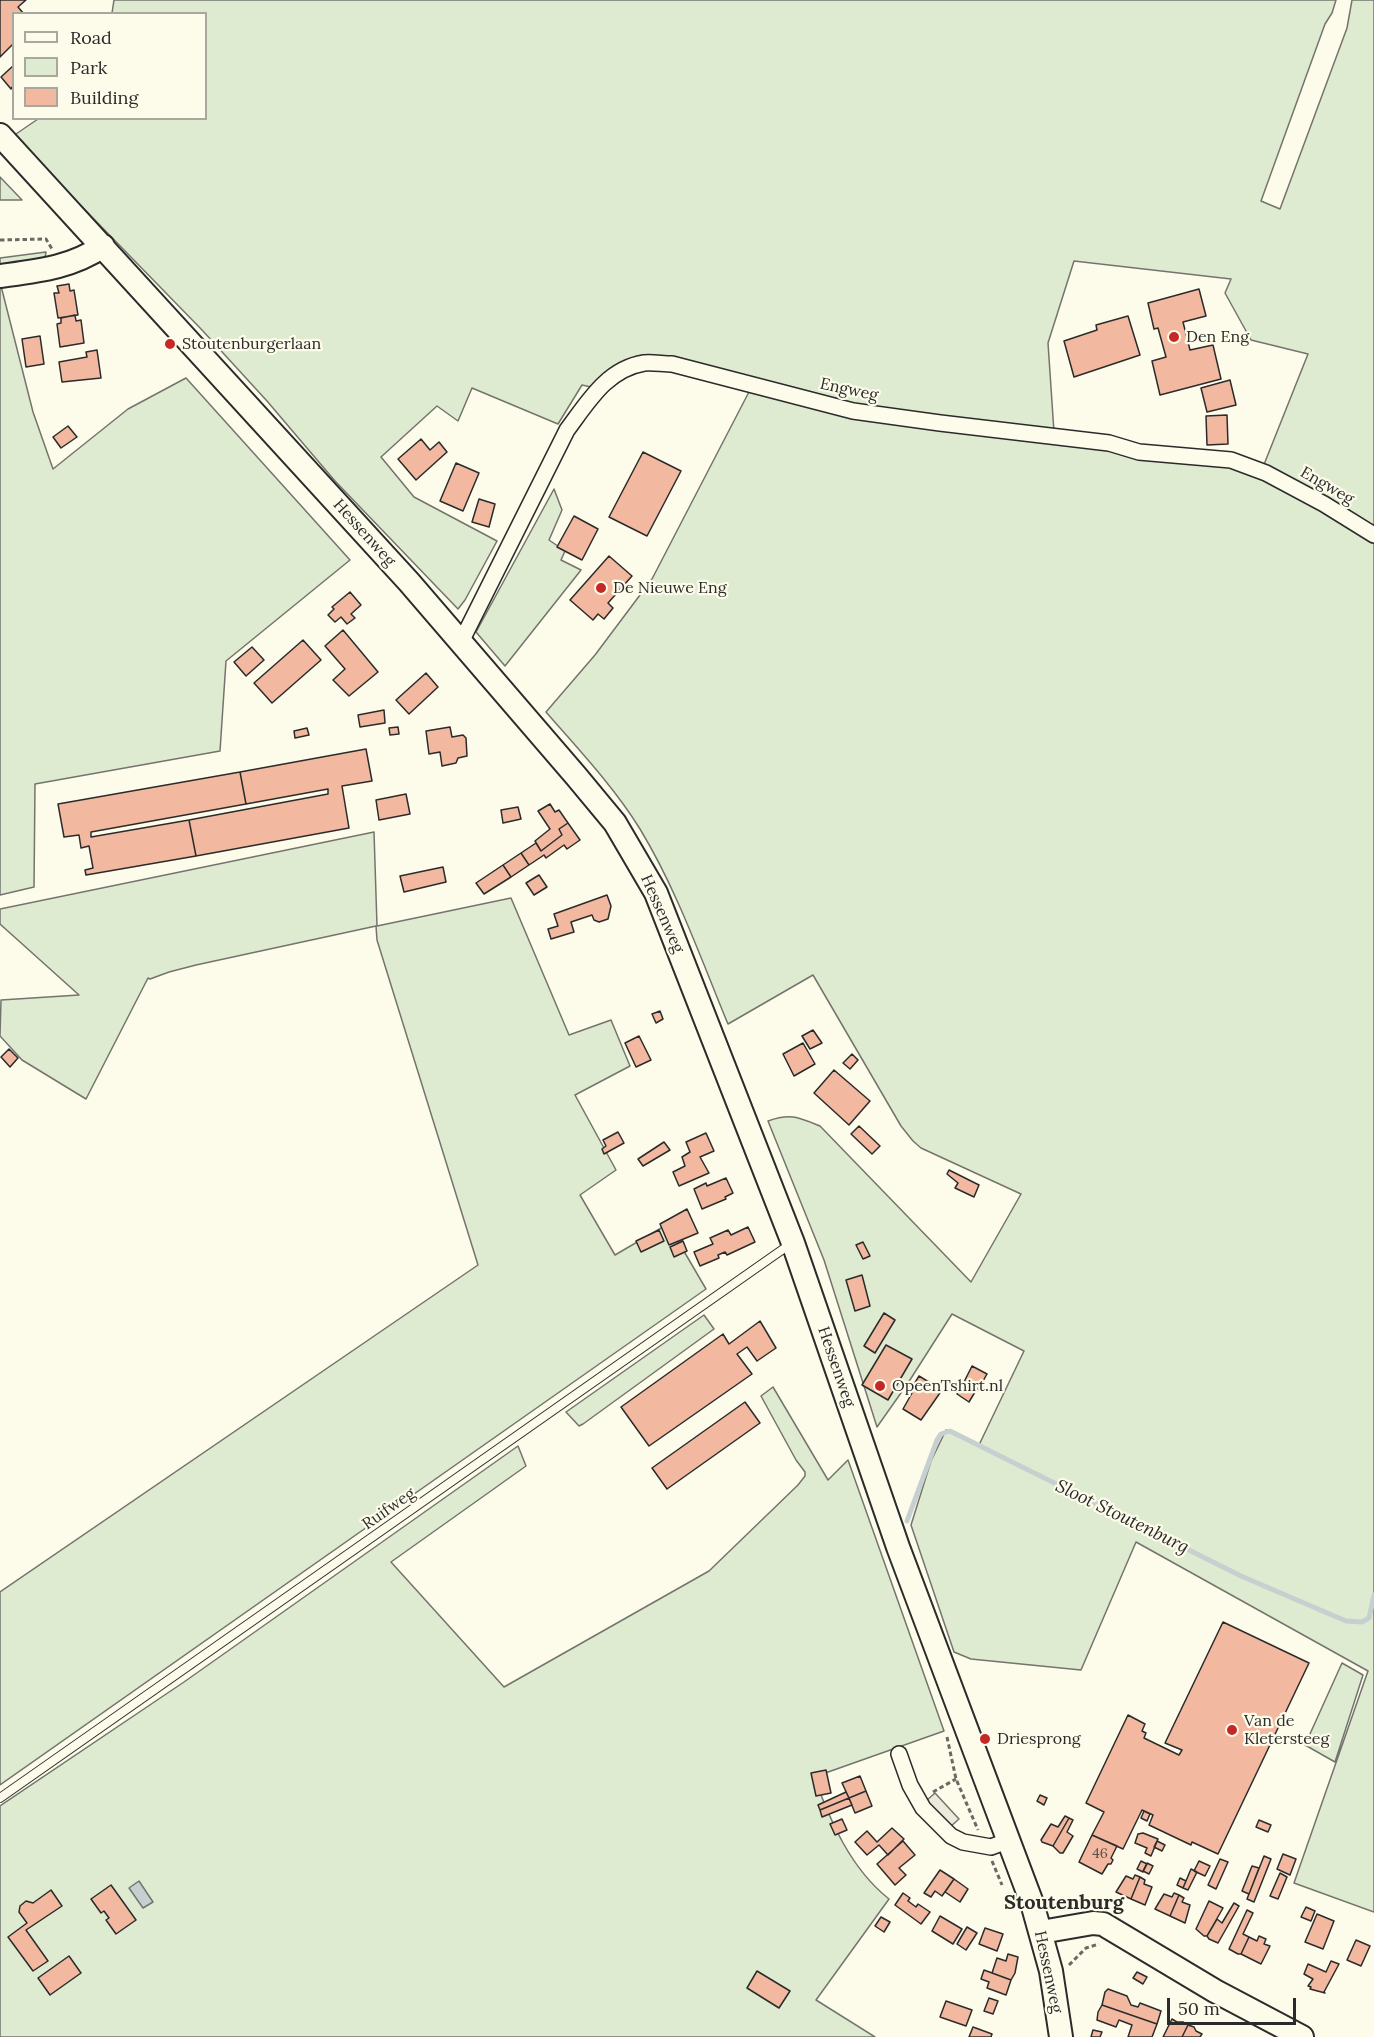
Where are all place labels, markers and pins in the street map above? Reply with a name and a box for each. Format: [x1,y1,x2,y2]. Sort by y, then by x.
place label: Den Eng [1186,327,1249,347]
marker: Den Eng [1167,330,1181,344]
place label: Stoutenburgerlaan [182,334,321,354]
marker: Stoutenburgerlaan [163,337,177,351]
place label: De Nieuwe Eng [613,578,727,598]
marker: De Nieuwe Eng [594,581,608,595]
place label: OpeenTshirt.nl [892,1376,1003,1396]
marker: OpeenTshirt.nl [873,1379,887,1393]
place label: Van de Kletersteeg [1244,1711,1329,1749]
marker: Van de Kletersteeg [1225,1723,1239,1737]
place label: Driesprong [997,1729,1081,1749]
marker: Driesprong [978,1732,992,1746]

